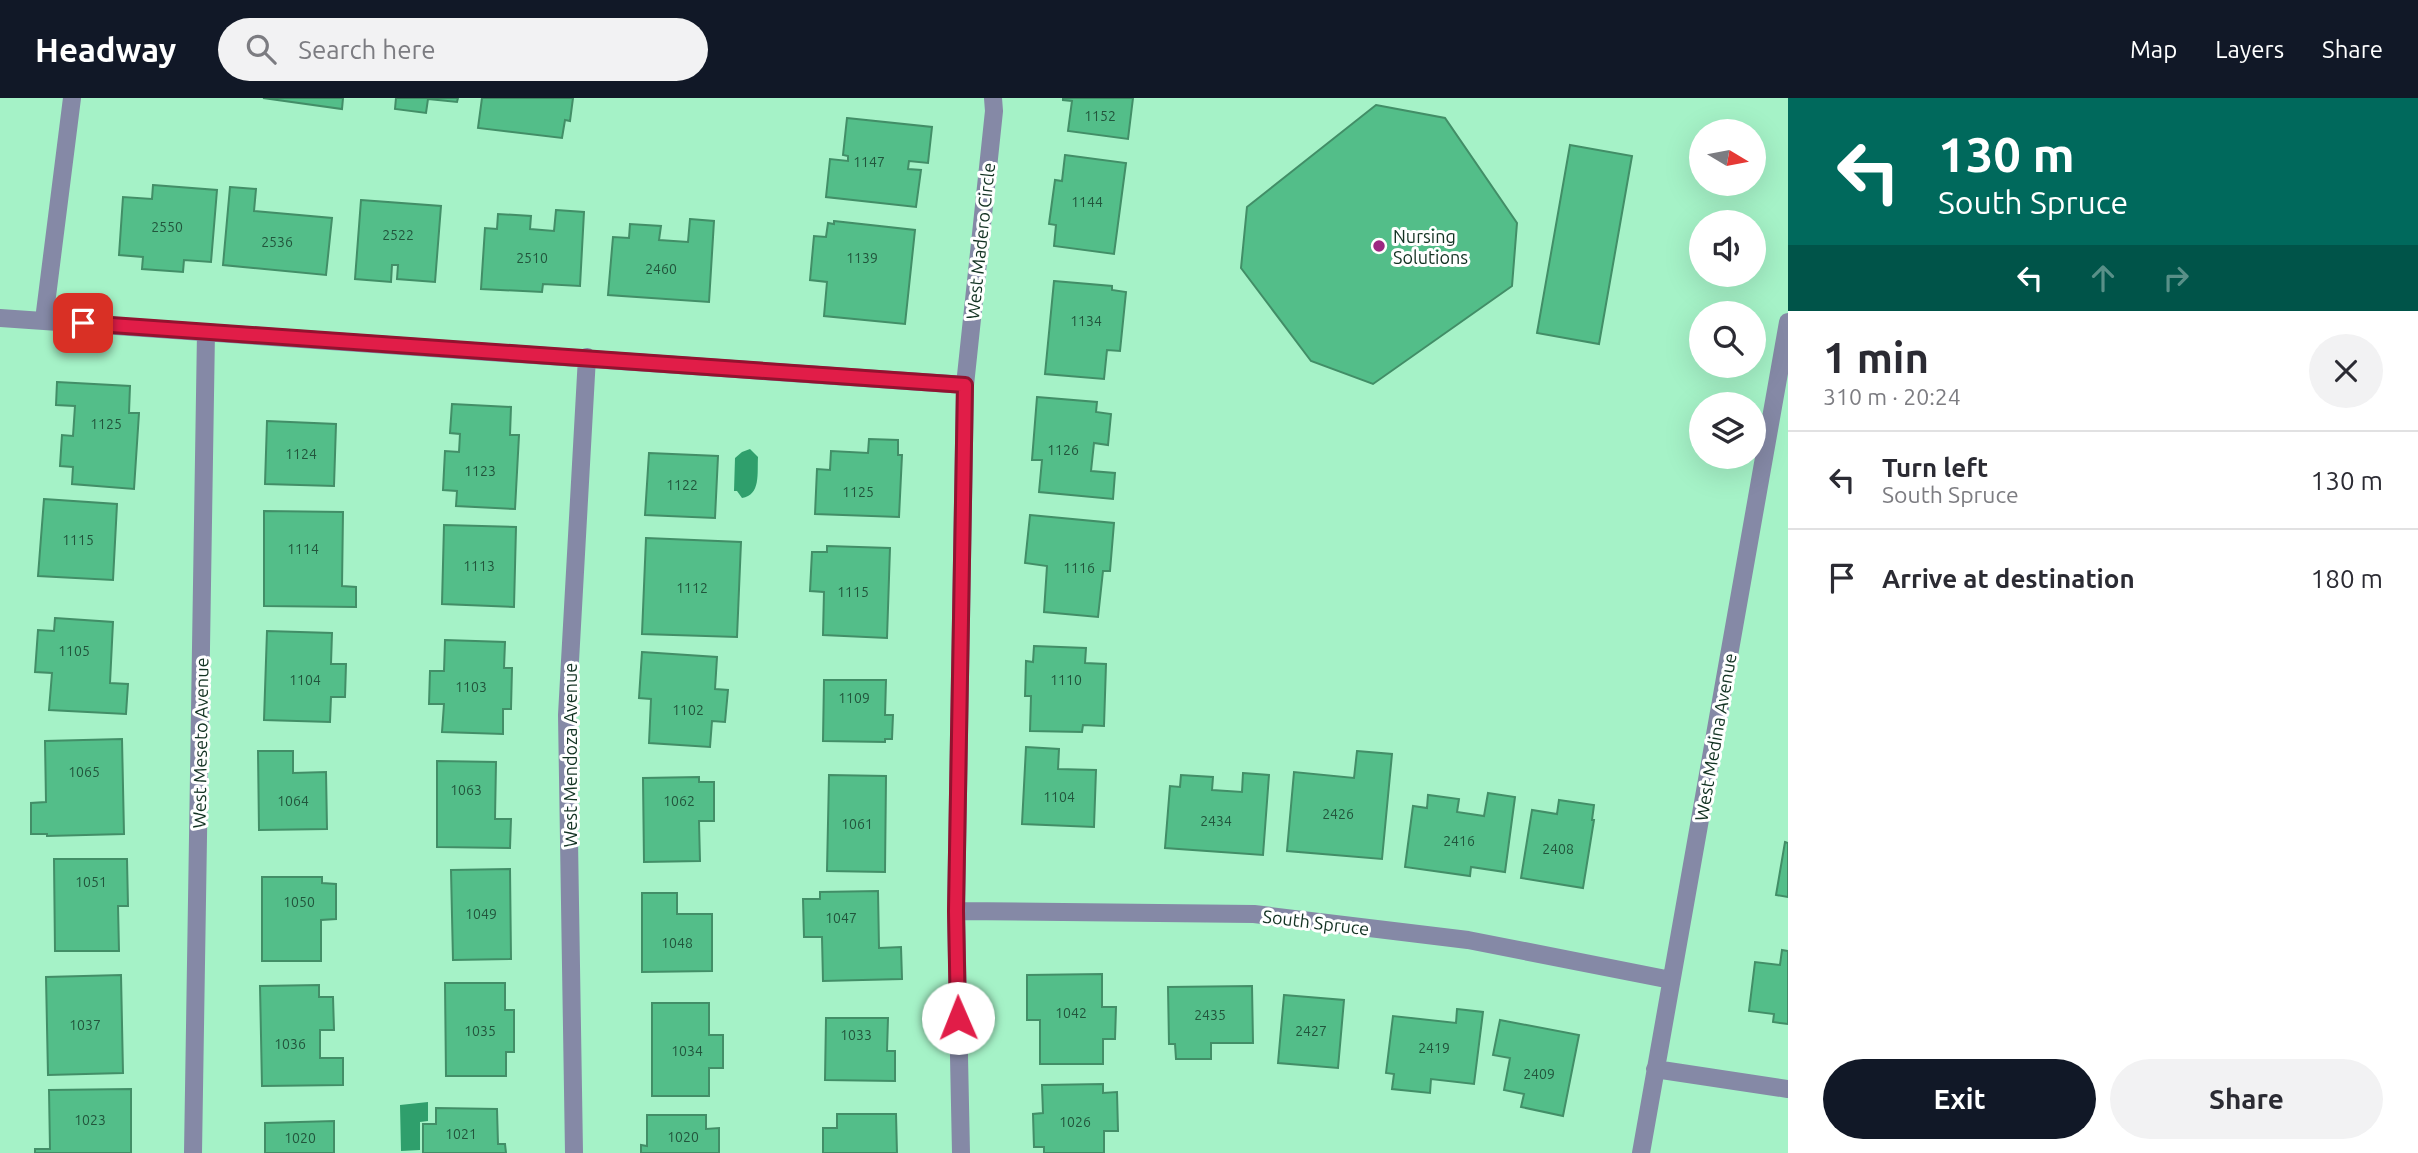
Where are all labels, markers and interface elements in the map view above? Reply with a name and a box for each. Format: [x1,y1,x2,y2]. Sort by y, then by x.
search box [218,18,708,81]
icon: search [242,30,280,68]
text: Headway [35,31,176,68]
text: Search here [298,35,436,64]
text: Map [2130,36,2177,63]
text: Layers [2215,36,2284,63]
text: Share [2322,36,2383,63]
house number: 1152 [1084,108,1116,124]
north arrow [1689,119,1766,196]
map controls [1689,119,1766,469]
icon: left [1823,126,1914,217]
text: 130 m [1938,126,2075,181]
house number: 1147 [853,154,885,170]
street label: West Madero Circle [962,162,998,320]
text: South Spruce [1938,184,2128,220]
house number: 1144 [1071,194,1103,210]
button: sound [1689,210,1766,287]
house number: 2550 [151,219,183,235]
place label: Nursing Solutions [1393,226,1468,267]
house number: 2522 [382,227,414,243]
house number: 2536 [261,234,293,250]
marker: Nursing Solutions [1371,238,1387,254]
house number: 2510 [516,250,548,266]
house number: 1139 [846,250,878,266]
icon: left [2011,259,2049,297]
icon: ahead [2084,259,2122,297]
icon: right [2157,259,2195,297]
house number: 2460 [645,261,677,277]
pin [53,293,113,353]
button: search [1689,301,1766,378]
icon: arrive [64,304,102,342]
house number: 1134 [1070,313,1102,329]
text: 1 min [1823,334,1929,381]
button: close [2309,334,2383,408]
text: 310 m · 20:24 [1823,384,1961,409]
button: layers [1689,392,1766,469]
house number: 1125 [90,416,122,432]
house number: 1126 [1047,442,1079,458]
house number: 1124 [285,446,317,462]
text: Turn left [1882,453,1988,482]
icon: left [1823,461,1861,499]
house number: 1123 [464,463,496,479]
text: 130 m [2311,466,2383,495]
house number: 1122 [666,477,698,493]
text: South Spruce [1882,482,2019,507]
house number: 1125 [842,484,874,500]
house number: 1115 [62,532,94,548]
house number: 1114 [287,541,319,557]
house number: 1113 [463,558,495,574]
icon: arrive [1823,559,1861,597]
house number: 1116 [1063,560,1095,576]
text: Arrive at destination [1882,564,2135,593]
text: 180 m [2311,564,2383,593]
house number: 1112 [676,580,708,596]
house number: 1115 [837,584,869,600]
house number: 1105 [58,643,90,659]
street label: West Medina Avenue [1690,652,1740,822]
street label: West Meseto Avenue [189,657,211,829]
street label: West Mendoza Avenue [560,663,580,847]
house number: 1104 [289,672,321,688]
house number: 1110 [1050,672,1082,688]
house number: 1103 [455,679,487,695]
house number: 1109 [838,690,870,706]
house number: 1102 [672,702,704,718]
house number: 1065 [68,764,100,780]
house number: 1063 [450,782,482,798]
house number: 1104 [1043,789,1075,805]
house number: 1064 [277,793,309,809]
house number: 1062 [663,793,695,809]
house number: 2426 [1322,806,1354,822]
house number: 2434 [1200,813,1232,829]
house number: 1061 [841,816,873,832]
house number: 2416 [1443,833,1475,849]
house number: 2408 [1542,841,1574,857]
house number: 1051 [75,874,107,890]
house number: 1050 [283,894,315,910]
house number: 1049 [465,906,497,922]
street label: South Spruce [1262,906,1370,938]
house number: 1047 [825,910,857,926]
house number: 1048 [661,935,693,951]
position arrow [921,981,995,1055]
house number: 1042 [1055,1005,1087,1021]
house number: 2435 [1194,1007,1226,1023]
house number: 1037 [69,1017,101,1033]
house number: 1035 [464,1023,496,1039]
house number: 2427 [1295,1023,1327,1039]
house number: 1033 [840,1027,872,1043]
house number: 1036 [274,1036,306,1052]
house number: 2419 [1418,1040,1450,1056]
house number: 1034 [671,1043,703,1059]
button: Exit [1823,1059,2096,1139]
button: Share [2110,1059,2383,1139]
house number: 2409 [1523,1066,1555,1082]
house number: 1023 [74,1112,106,1128]
house number: 1026 [1059,1114,1091,1130]
house number: 1021 [445,1126,477,1142]
house number: 1020 [667,1129,699,1145]
house number: 1020 [284,1130,316,1146]

